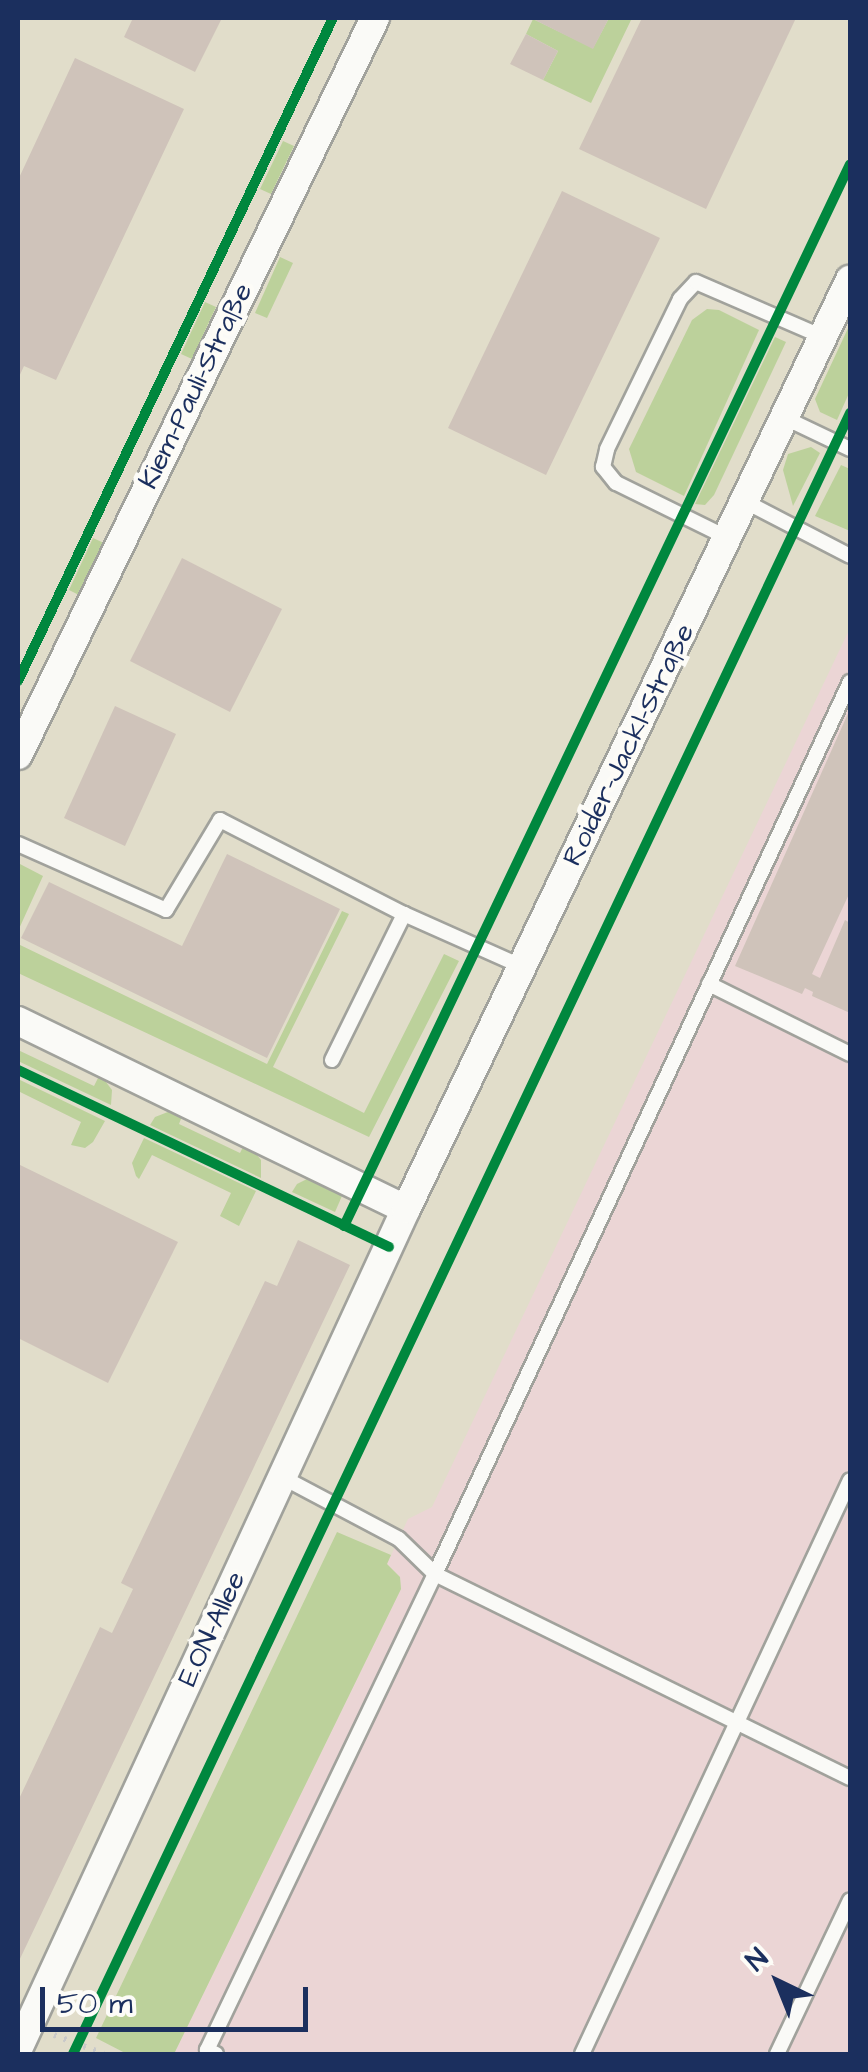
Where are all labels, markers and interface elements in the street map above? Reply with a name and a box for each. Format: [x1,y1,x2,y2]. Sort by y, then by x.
street label: Kiem-Pauli-Straße [132,278,260,494]
street label: Roider-Jackl-Straße [556,619,702,871]
street label: E.ON-Allee [171,1566,253,1692]
north arrow [728,1932,828,2032]
text: N [737,1939,777,1980]
scale bar [45,1967,312,2029]
text: 50 m [57,1983,133,2025]

